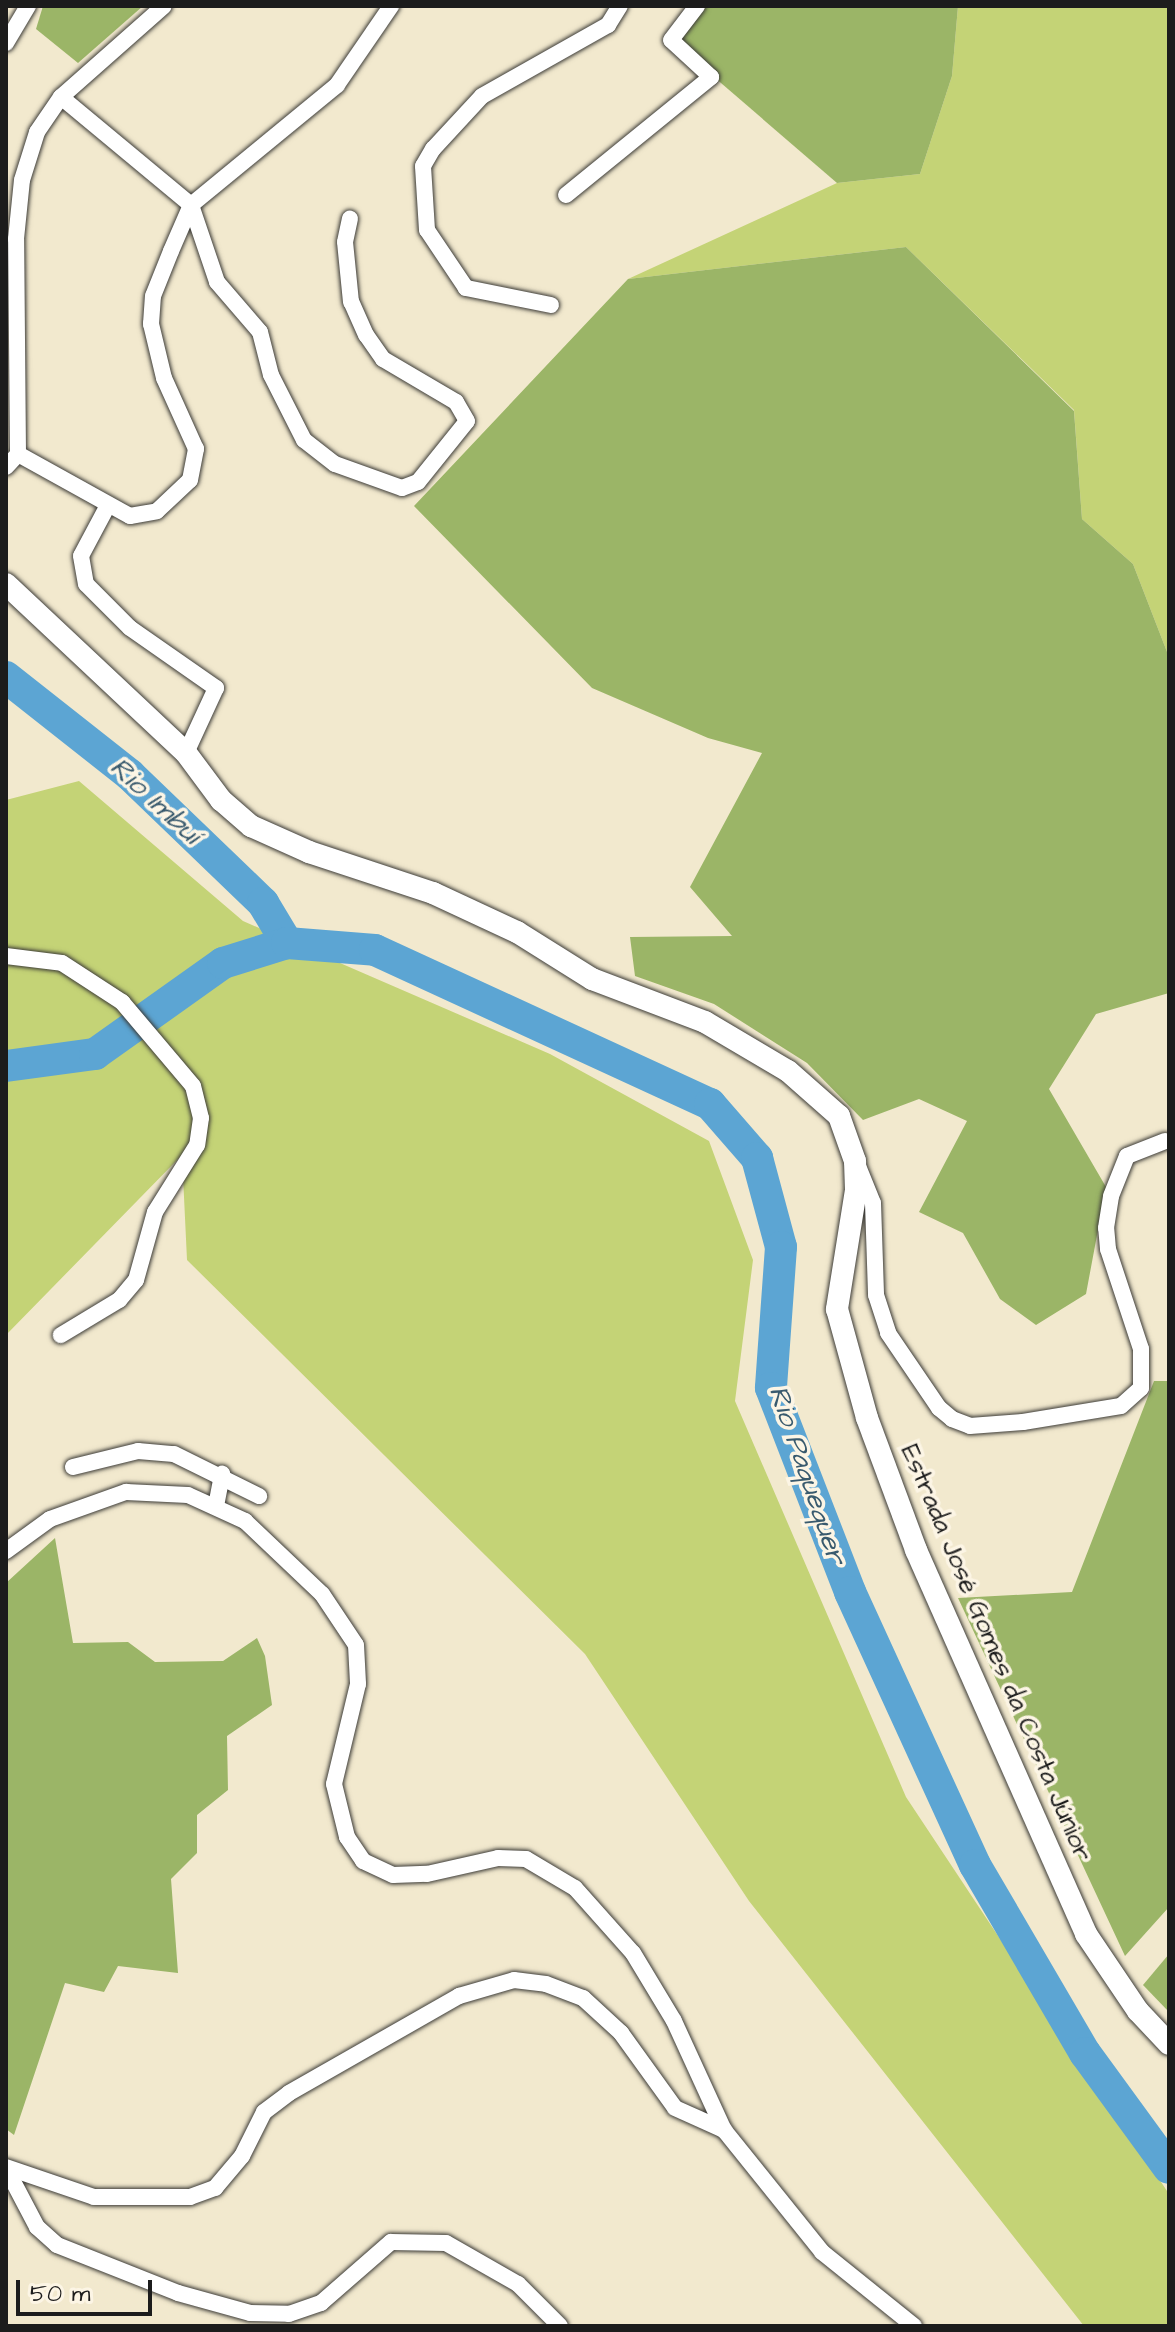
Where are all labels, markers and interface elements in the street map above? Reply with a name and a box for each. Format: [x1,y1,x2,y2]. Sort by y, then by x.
water label: Rio Imbuí [103,751,207,851]
water label: Rio Paquequer [761,1381,853,1569]
street label: Estrada José Gomes da Costa Júnior [894,1440,1098,1866]
scale bar [20,2264,156,2314]
text: 50 m [30,2277,90,2311]

